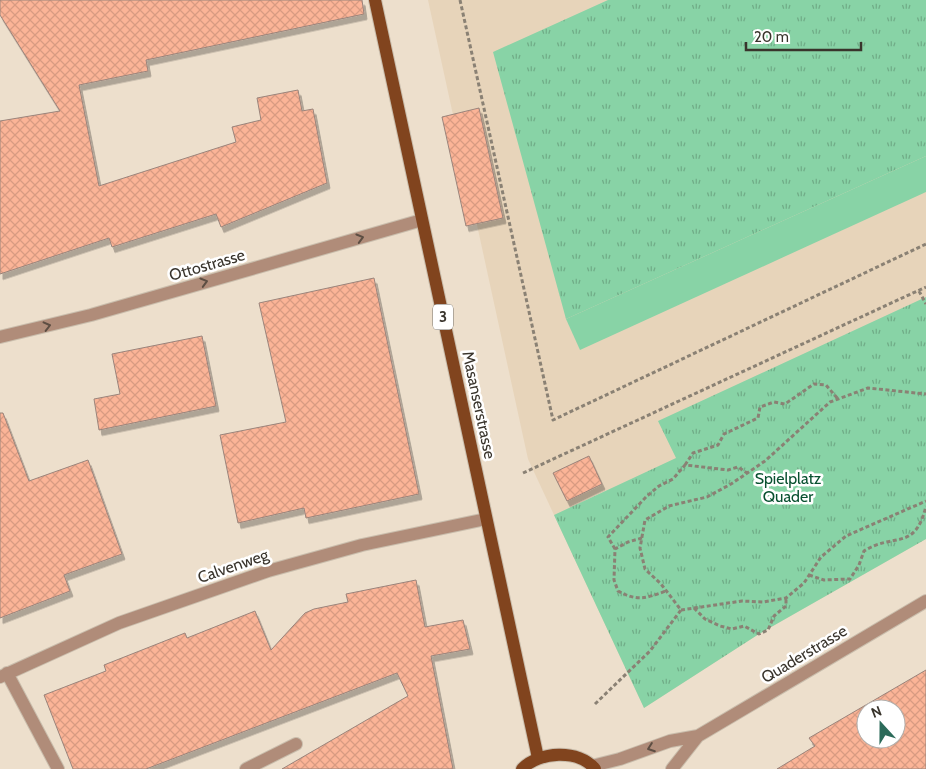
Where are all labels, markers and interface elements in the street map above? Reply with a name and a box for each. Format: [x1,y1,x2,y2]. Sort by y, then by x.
scale bar [746,20,861,52]
text: 20 m [754,28,789,46]
one-way arrow [356,234,364,244]
street label: Ottostrasse [167,245,247,285]
one-way arrow [199,278,208,288]
road number: 3 [433,304,453,330]
one-way arrow [43,321,51,331]
street label: Masanserstrasse [458,349,500,461]
park label: Spielplatz Quader [755,469,822,506]
street label: Calvenweg [195,545,272,587]
street label: Quaderstrasse [758,621,850,687]
north arrow [856,699,906,749]
text: N [868,702,884,722]
one-way arrow [647,742,656,752]

